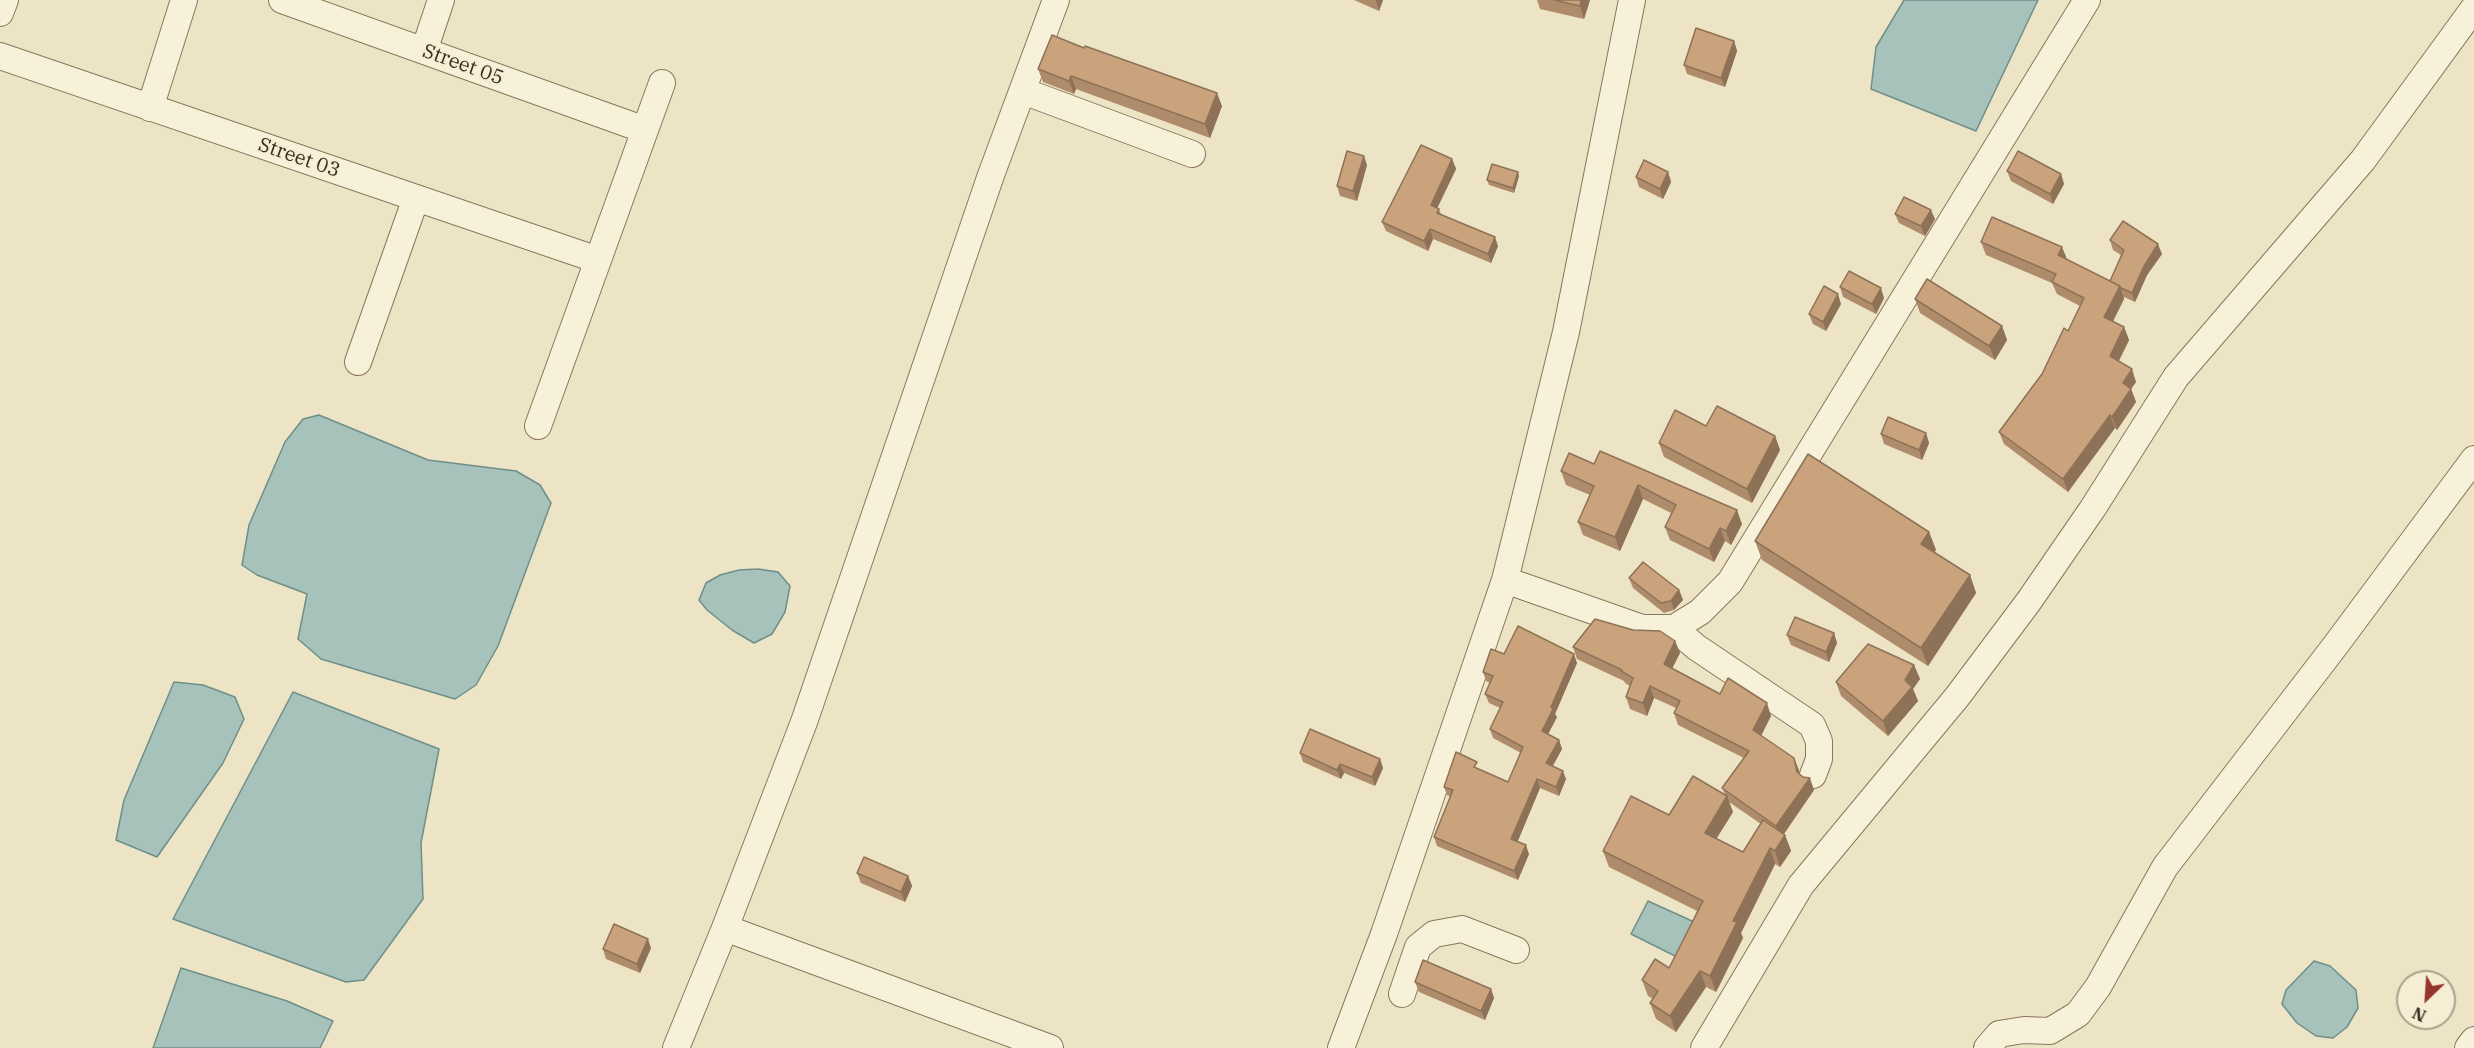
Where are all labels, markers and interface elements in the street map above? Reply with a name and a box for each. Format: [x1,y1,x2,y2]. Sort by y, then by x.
street label: Street 05 [419,39,507,91]
street label: Street 03 [255,133,343,183]
north arrow [2396,970,2456,1030]
text: N [2409,1003,2429,1026]

